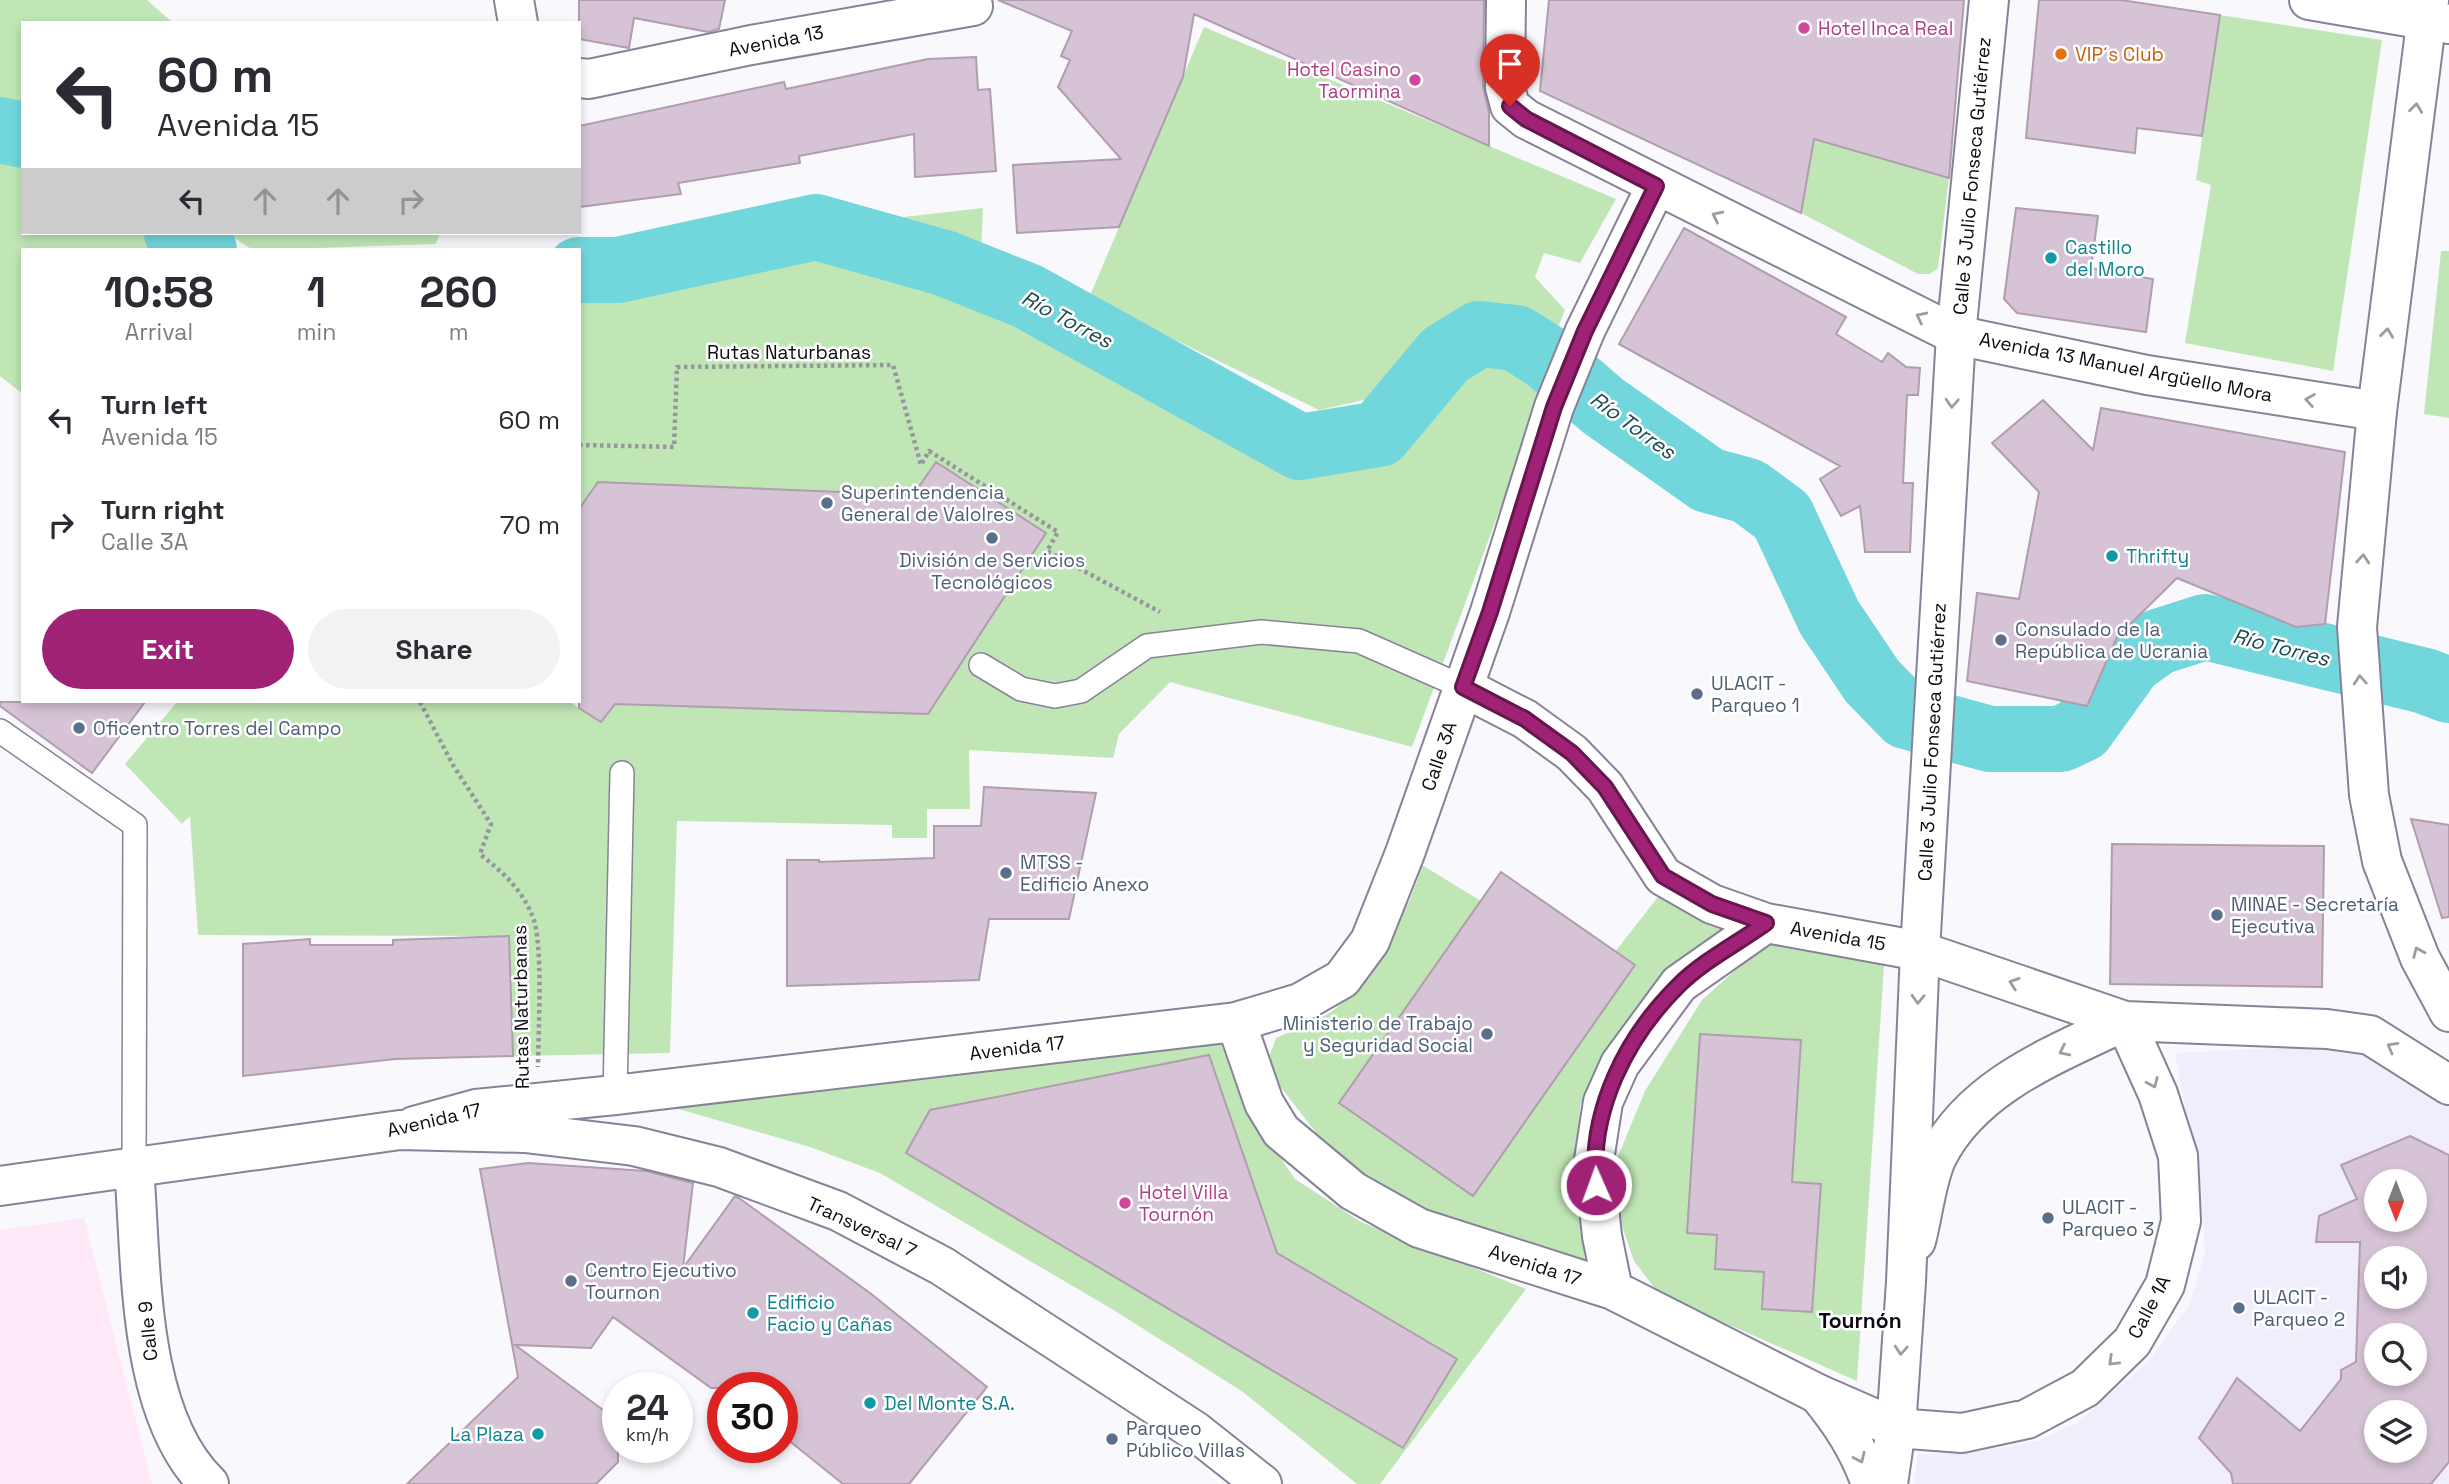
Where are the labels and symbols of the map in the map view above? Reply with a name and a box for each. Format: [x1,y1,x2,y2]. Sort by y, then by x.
place label: Hotel Inca Real [1818,16,1953,41]
street label: Avenida 13 [726,20,826,62]
marker: Hotel Inca Real [1796,20,1812,36]
pin [1480,34,1540,106]
street label: Calle 3 Julio Fonseca Gutiérrez [1947,36,1997,316]
place label: VIP´s Club [2075,42,2164,67]
marker: VIP´s Club [2053,46,2069,62]
place label: Hotel Casino Taormina [1287,57,1401,104]
marker: Hotel Casino Taormina [1407,72,1423,88]
one-way arrow [2409,102,2424,114]
one-way arrow [1712,211,1724,225]
place label: Castillo del Moro [2065,235,2145,282]
marker: Castillo del Moro [2043,250,2059,266]
water label: Río Torres [1017,284,1118,354]
one-way arrow [1916,312,1928,326]
street label: Avenida 13 Manuel Argüello Mora [1977,326,2275,408]
one-way arrow [2380,327,2395,339]
street label: Rutas Naturbanas [707,340,871,365]
water label: Río Torres [1585,385,1681,465]
one-way arrow [2304,393,2316,408]
one-way arrow [1945,398,1960,409]
place label: Superintendencia General de Valolres [841,480,1014,527]
marker: Superintendencia General de Valolres [819,495,835,511]
marker: División de Servicios Tecnológicos [984,530,1000,546]
place label: Thrifty [2126,544,2189,569]
place label: División de Servicios Tecnológicos [899,548,1085,595]
marker: Thrifty [2104,548,2120,564]
one-way arrow [2355,554,2370,565]
street label: Calle 3 Julio Fonseca Gutiérrez [1912,602,1952,882]
place label: Consulado de la República de Ucrania [2015,617,2208,664]
water label: Río Torres [2230,622,2333,672]
marker: Consulado de la República de Ucrania [1993,632,2009,648]
place label: ULACIT - Parqueo 1 [1711,671,1800,718]
one-way arrow [2353,674,2368,685]
marker: ULACIT - Parqueo 1 [1689,686,1705,702]
place label: Oficentro Torres del Campo [93,716,342,741]
street label: Calle 3A [1415,718,1463,794]
marker: Oficentro Torres del Campo [71,720,87,736]
place label: MTSS - Edificio Anexo [1020,850,1149,897]
marker: MTSS - Edificio Anexo [998,865,1014,881]
place label: MINAE - Secretaría Ejecutiva [2231,892,2399,939]
marker: MINAE - Secretaría Ejecutiva [2209,907,2225,923]
street label: Avenida 15 [1788,915,1888,957]
street label: Rutas Naturbanas [507,925,535,1089]
one-way arrow [2412,946,2426,958]
one-way arrow [2009,977,2021,991]
one-way arrow [1910,993,1925,1004]
place label: Ministerio de Trabajo y Seguridad Social [1283,1011,1473,1058]
marker: Ministerio de Trabajo y Seguridad Social [1479,1026,1495,1042]
street label: Avenida 17 [968,1030,1066,1066]
one-way arrow [2387,1042,2399,1055]
one-way arrow [2059,1043,2071,1057]
one-way arrow [2145,1076,2159,1089]
street label: Avenida 17 [385,1097,484,1143]
position arrow [1559,1148,1633,1222]
north arrow [2364,1169,2427,1232]
place label: Hotel Villa Tournón [1139,1180,1228,1227]
street label: Transversal 7 [803,1191,921,1263]
marker: Hotel Villa Tournón [1117,1195,1133,1211]
place label: ULACIT - Parqueo 3 [2062,1195,2154,1242]
marker: ULACIT - Parqueo 3 [2040,1210,2056,1226]
street label: Avenida 17 [1486,1238,1585,1292]
place label: Centro Ejecutivo Tournon [585,1258,737,1305]
street label: Calle 1A [2122,1271,2176,1343]
marker: Centro Ejecutivo Tournon [563,1273,579,1289]
place label: ULACIT - Parqueo 2 [2253,1285,2345,1332]
place label: Edificio Facio y Cañas [767,1290,893,1337]
street label: Calle 9 [132,1300,164,1362]
marker: ULACIT - Parqueo 2 [2231,1300,2247,1316]
marker: Edificio Facio y Cañas [745,1305,761,1321]
district label: Tournón [1818,1307,1902,1334]
one-way arrow [1894,1345,1909,1356]
one-way arrow [2108,1353,2121,1366]
speed limit sign: 30 [707,1372,798,1463]
place label: Del Monte S.A. [884,1391,1015,1416]
marker: Del Monte S.A. [862,1395,878,1411]
place label: Parqueo Público Villas [1126,1416,1245,1463]
place label: La Plaza [450,1422,524,1447]
marker: La Plaza [530,1426,546,1442]
marker: Parqueo Público Villas [1104,1431,1120,1447]
one-way arrow [1852,1451,1866,1463]

